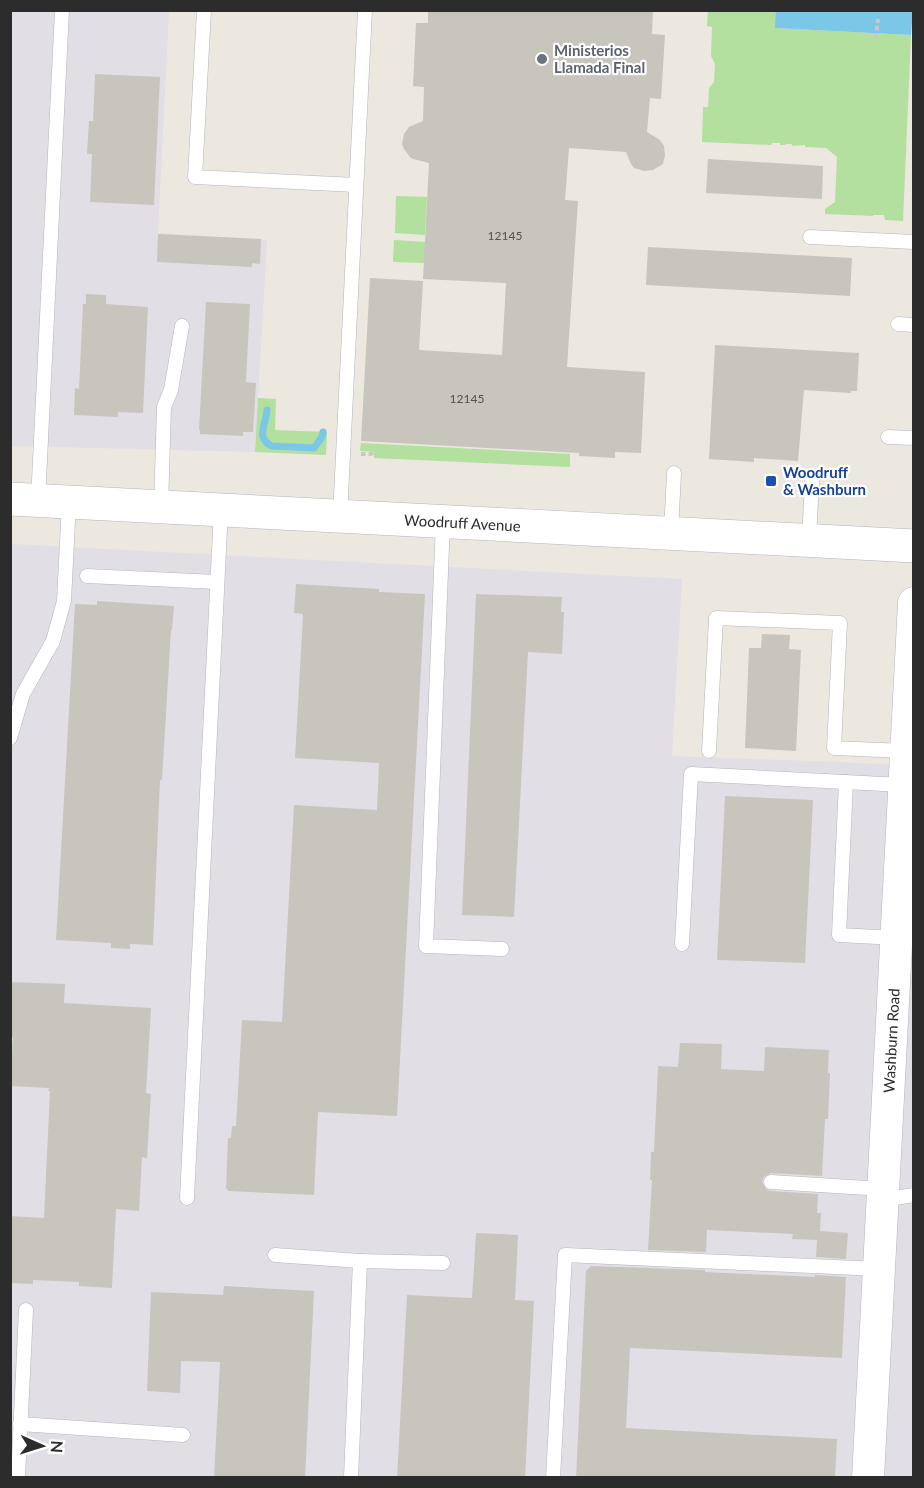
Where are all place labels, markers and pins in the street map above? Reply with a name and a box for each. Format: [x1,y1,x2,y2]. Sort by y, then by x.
place label: Ministerios Llamada Final [554,41,645,76]
marker: Ministerios Llamada Final [535,52,549,66]
place label: Woodruff & Washburn [783,463,866,498]
marker: Woodruff & Washburn [764,474,778,488]

